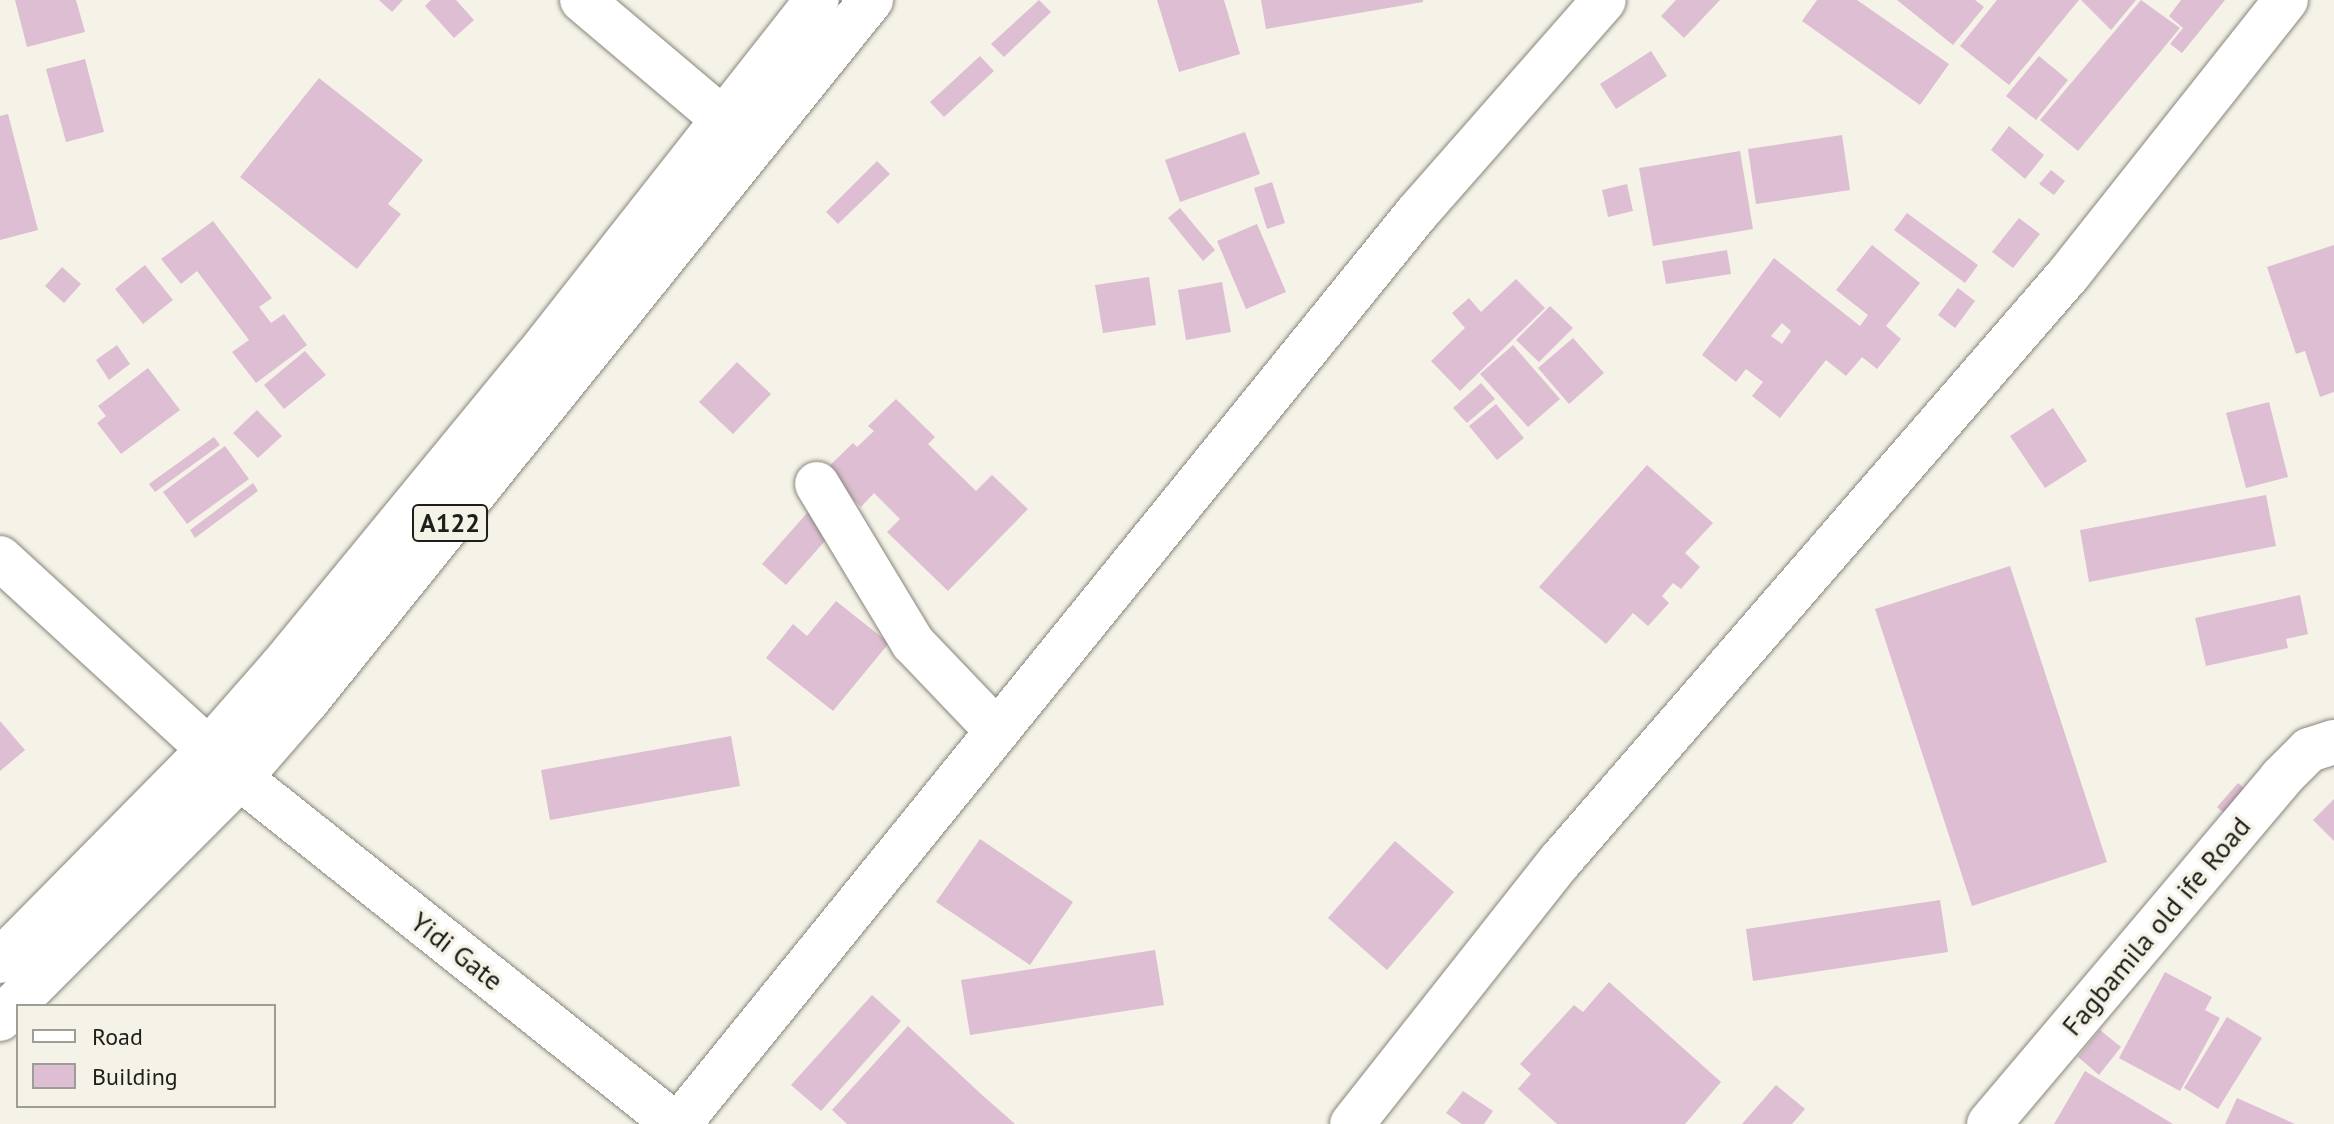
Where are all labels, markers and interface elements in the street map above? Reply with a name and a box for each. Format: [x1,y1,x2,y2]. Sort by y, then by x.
road number: A122 [412,501,488,545]
street label: Fagbamila old ife Road [2055,810,2257,1042]
street label: Yidi Gate [404,905,510,997]
legend [16,1004,276,1108]
text: Road [92,1021,143,1052]
text: Building [92,1061,178,1092]

